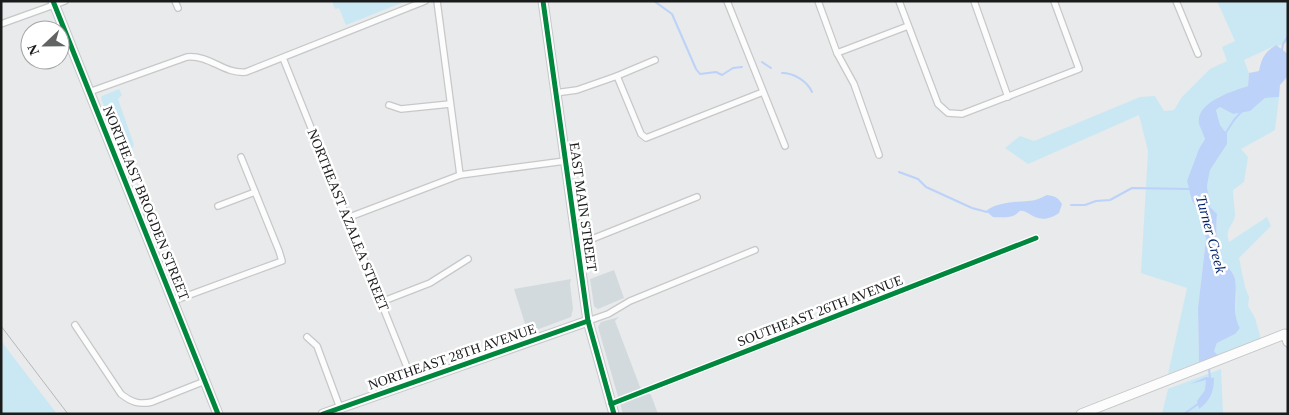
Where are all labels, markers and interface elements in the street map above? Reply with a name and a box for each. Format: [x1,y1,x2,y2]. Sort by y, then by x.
north arrow [20,20,70,70]
text: N [25,42,42,57]
street label: NORTHEAST BROGDEN STREET [100,104,192,303]
street label: NORTHEAST AZALEA STREET [305,127,392,314]
street label: EAST MAIN STREET [566,141,600,273]
water label: Turner Creek [1193,193,1229,275]
street label: SOUTHEAST 26TH AVENUE [735,272,905,350]
street label: NORTHEAST 28TH AVENUE [366,321,538,393]

